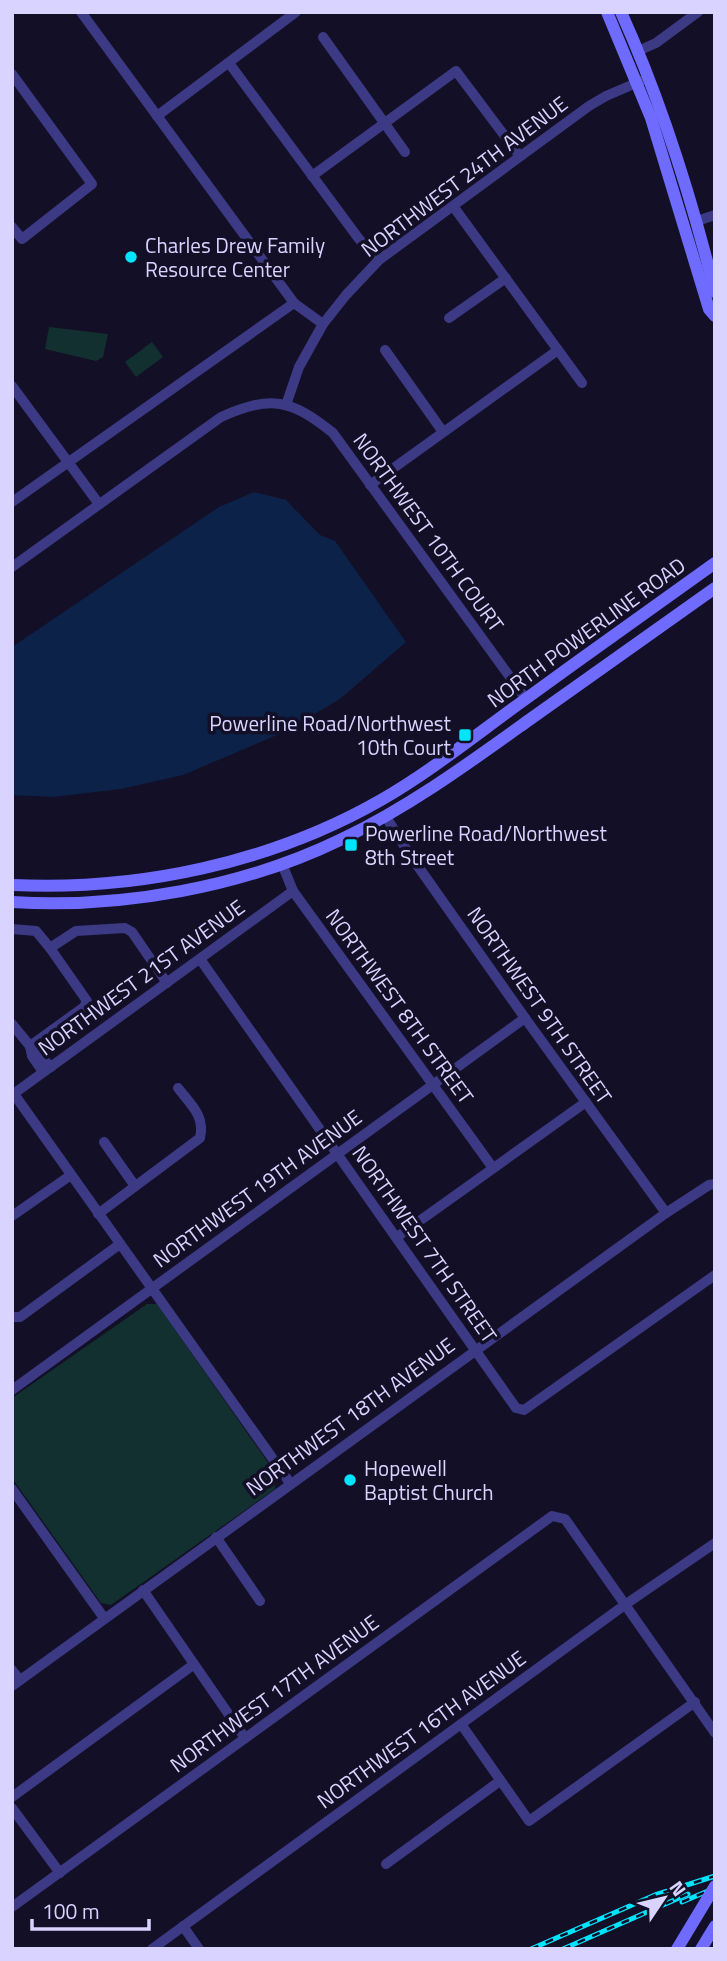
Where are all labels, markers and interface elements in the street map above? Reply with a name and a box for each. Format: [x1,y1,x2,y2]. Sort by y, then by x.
street label: NORTHWEST 24TH AVENUE [354,87,574,265]
place label: Charles Drew Family Resource Center [145,229,325,285]
marker: Charles Drew Family Resource Center [123,249,139,265]
street label: NORTHWEST 10TH COURT [346,426,512,638]
street label: NORTH POWERLINE ROAD [480,549,692,715]
place label: Powerline Road/Northwest 10th Court [209,707,452,763]
marker: Powerline Road/Northwest 10th Court [457,727,473,743]
place label: Powerline Road/Northwest 8th Street [365,817,607,873]
marker: Powerline Road/Northwest 8th Street [343,837,359,853]
street label: NORTHWEST 21ST AVENUE [31,891,251,1063]
street label: NORTHWEST 9TH STREET [460,900,620,1110]
street label: NORTHWEST 8TH STREET [318,902,482,1110]
street label: NORTHWEST 19TH AVENUE [146,1101,368,1275]
street label: NORTHWEST 7TH STREET [345,1139,505,1349]
street label: NORTHWEST 18TH AVENUE [239,1329,461,1503]
place label: Hopewell Baptist Church [364,1452,494,1508]
marker: Hopewell Baptist Church [342,1472,358,1488]
street label: NORTHWEST 17TH AVENUE [163,1606,385,1780]
street label: NORTHWEST 16TH AVENUE [310,1642,532,1816]
north arrow [629,1863,699,1933]
text: N [663,1874,694,1902]
scale bar [32,1888,149,1932]
text: 100 m [42,1895,99,1927]

